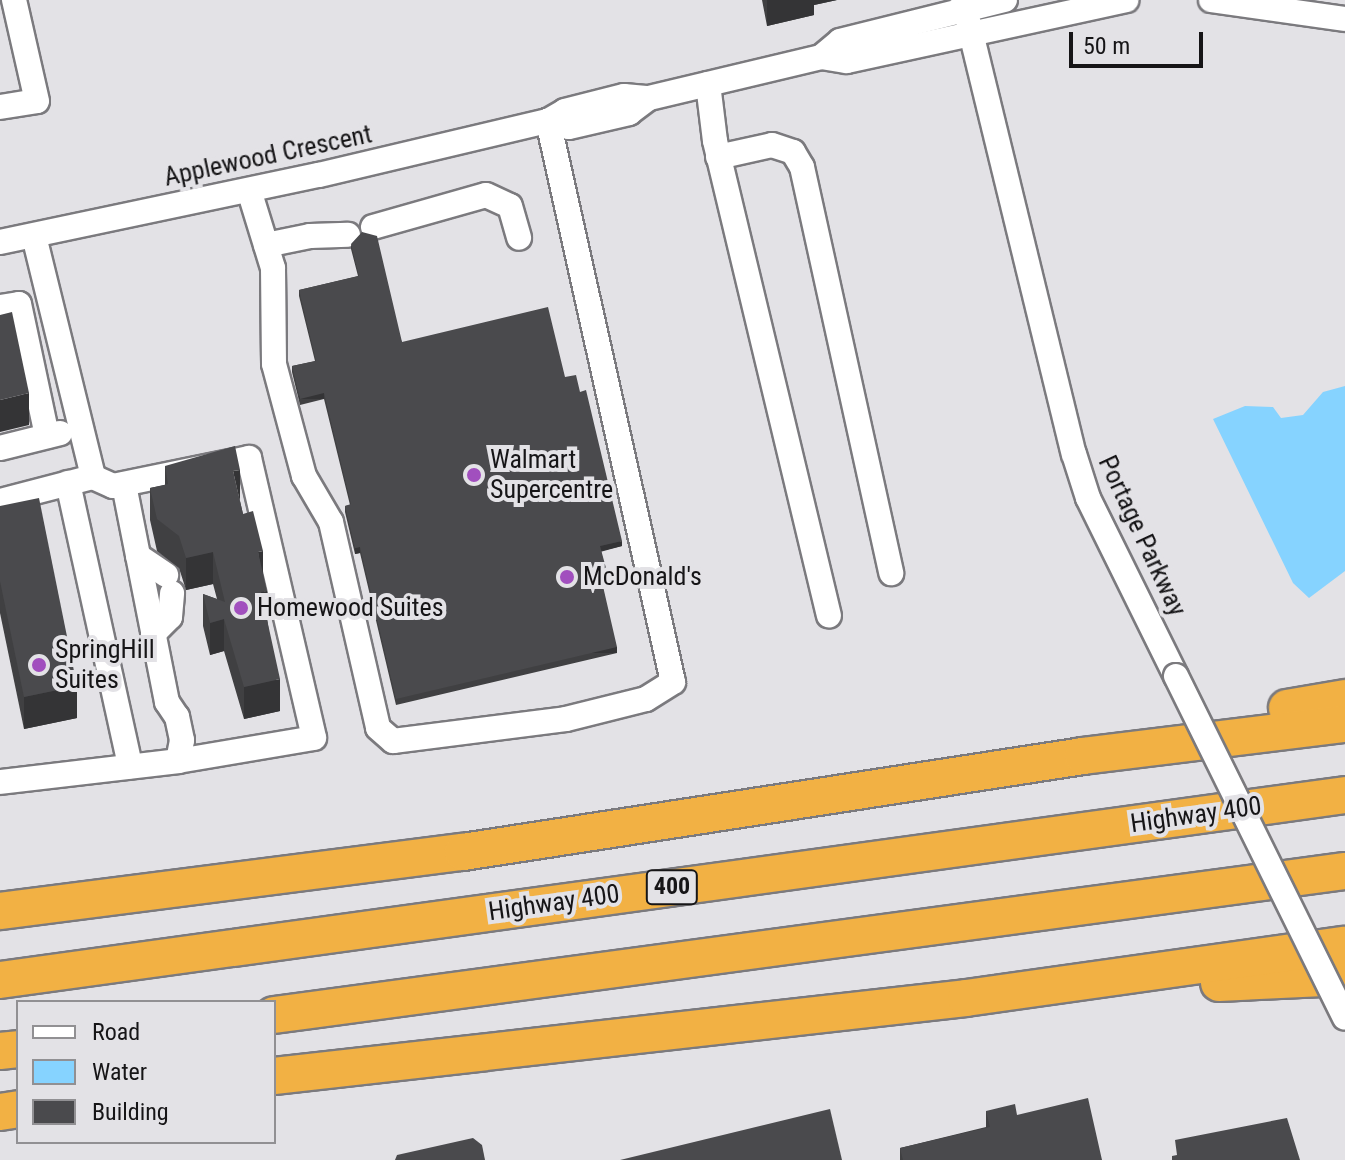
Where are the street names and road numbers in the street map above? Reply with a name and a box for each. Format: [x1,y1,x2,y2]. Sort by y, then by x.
street label: Applewood Crescent [161,119,375,193]
street label: Portage Parkway [1091,451,1193,621]
street label: Highway 400 [1129,790,1263,840]
road number: 400 [644,867,700,907]
street label: Highway 400 [487,878,621,928]

